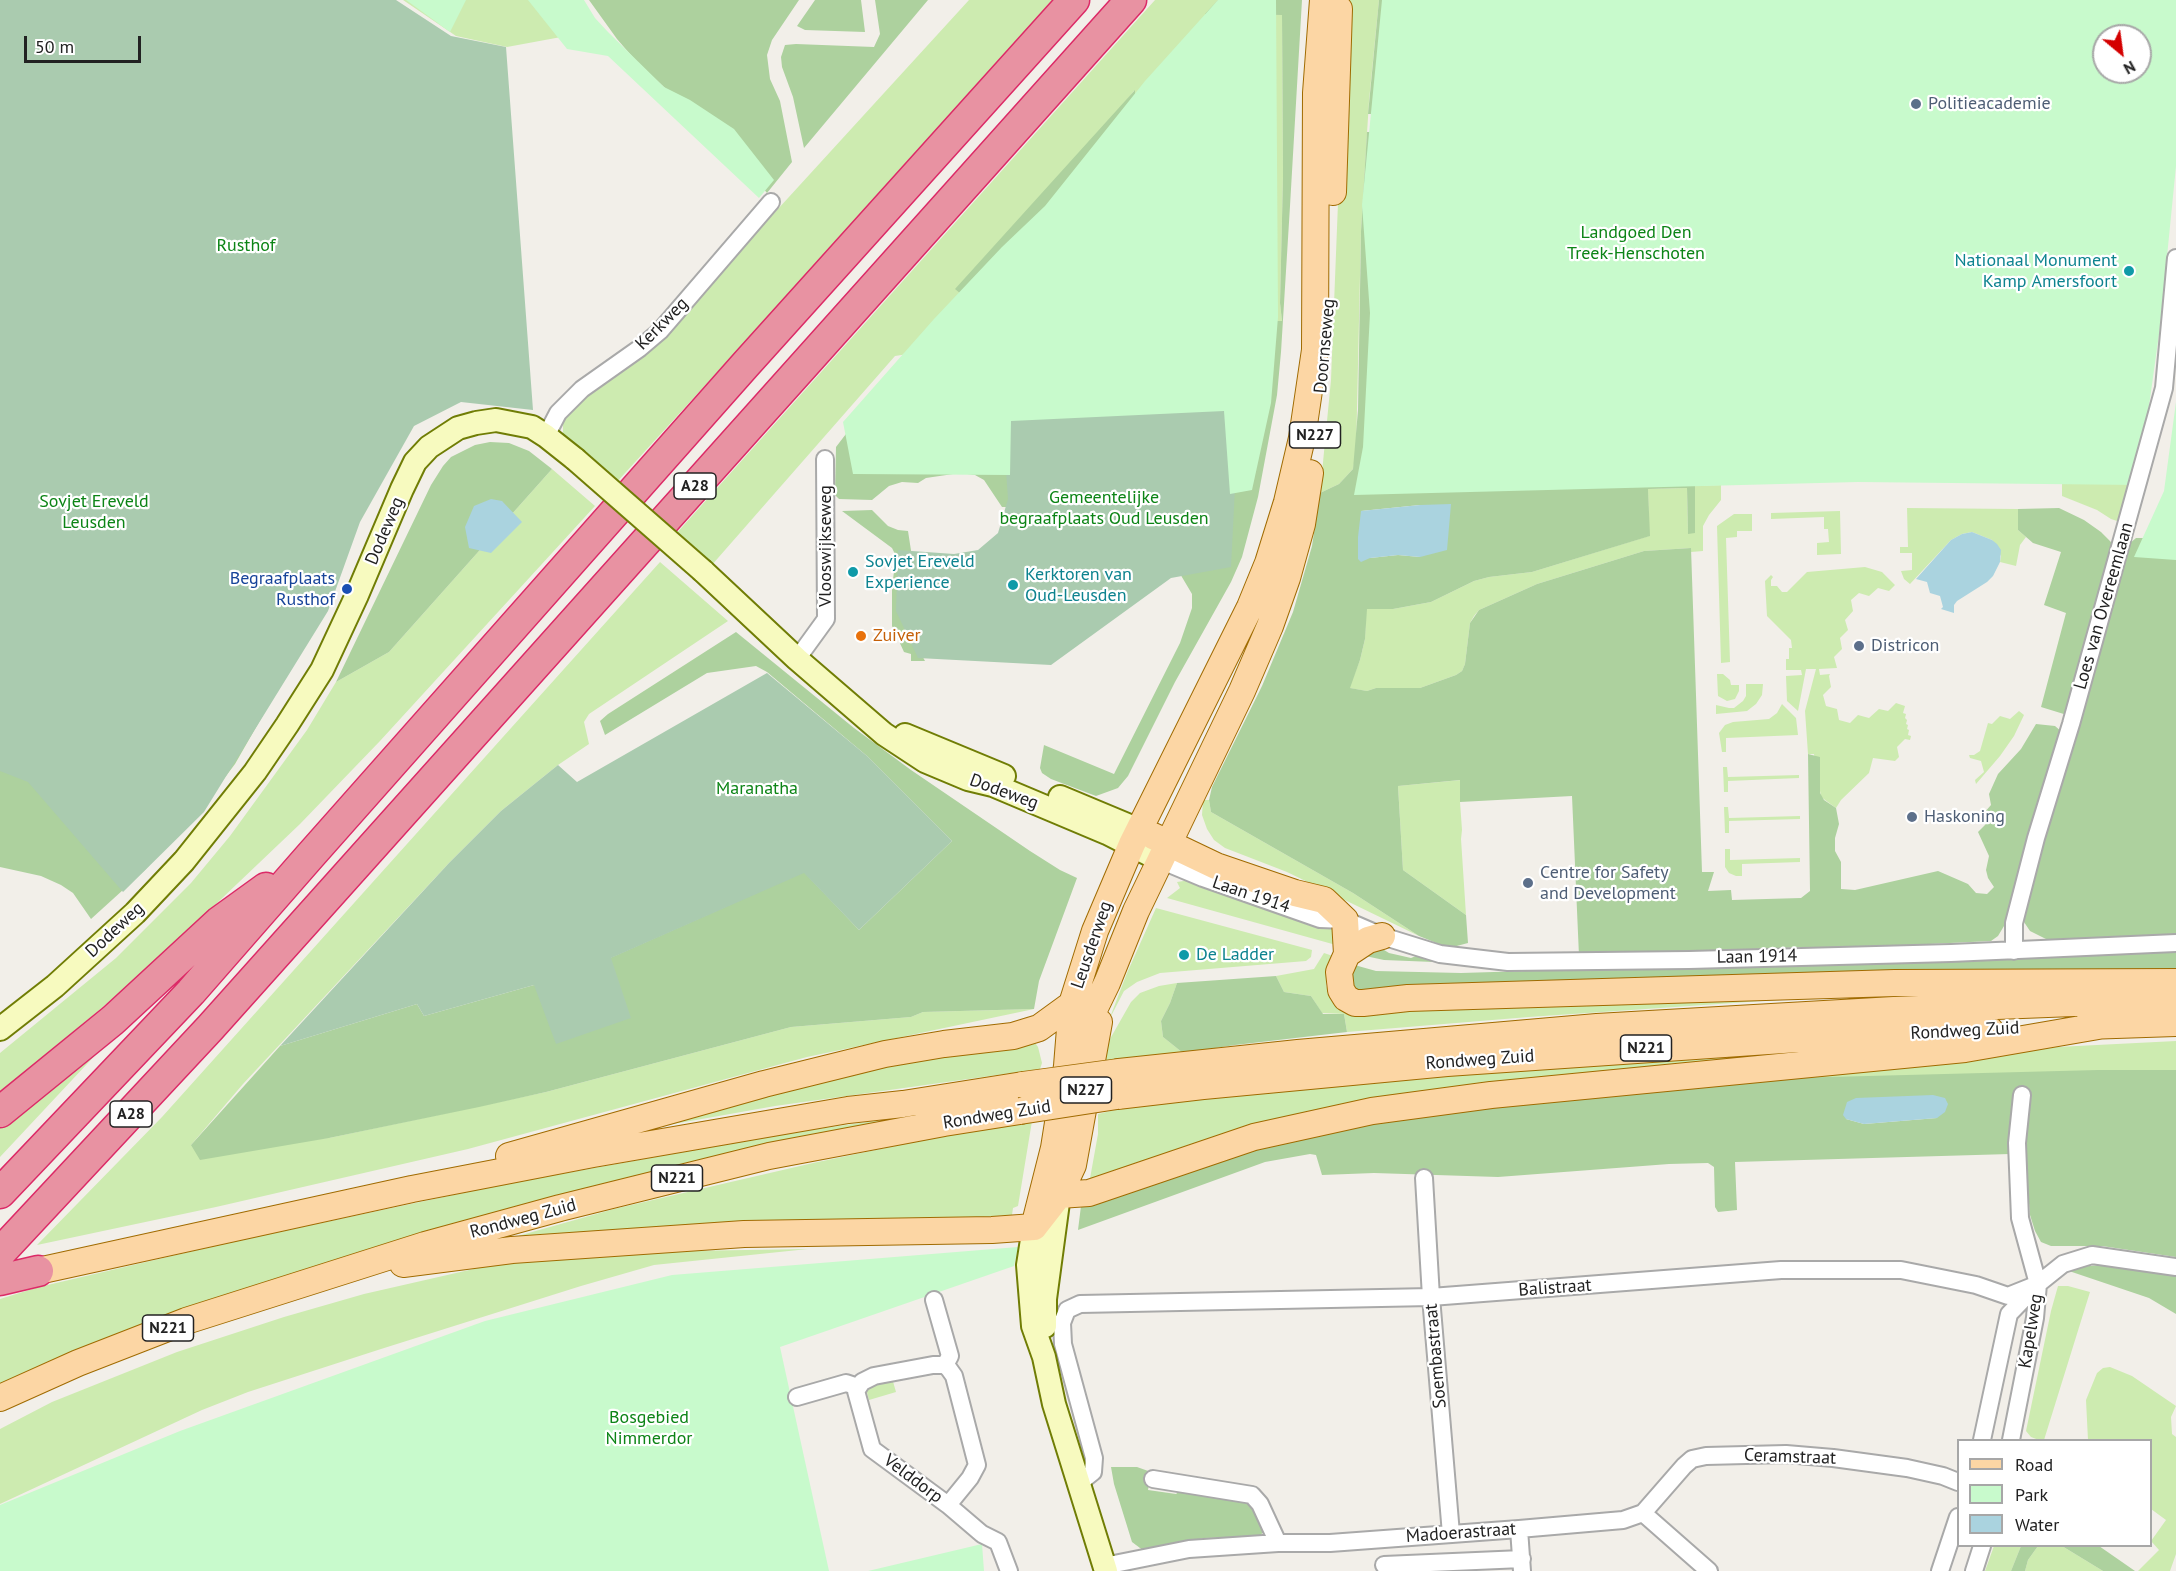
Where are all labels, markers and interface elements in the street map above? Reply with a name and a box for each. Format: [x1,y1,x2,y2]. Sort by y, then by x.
scale bar [27,24,144,62]
north arrow [2092,24,2152,84]
text: 50 m [35,35,74,58]
text: N [2120,57,2139,79]
place label: Politieacademie [1928,93,2051,115]
marker: Politieacademie [1909,97,1923,111]
park label: Landgoed Den Treek-Henschoten [1567,222,1705,264]
park label: Rusthof [217,235,275,257]
place label: Nationaal Monument Kamp Amersfoort [1954,250,2117,292]
marker: Nationaal Monument Kamp Amersfoort [2122,264,2136,278]
street label: Kerkweg [631,293,693,355]
street label: Doornseweg [1310,298,1340,394]
road number: N227 [1290,422,1340,448]
road number: A28 [674,473,716,499]
street label: Vlooswijkseweg [815,485,837,607]
park label: Gemeentelijke begraafplaats Oud Leusden [999,487,1209,530]
park label: Sovjet Ereveld Leusden [39,491,149,534]
street label: Dodeweg [361,494,409,568]
street label: Loes van Overeemlaan [2070,520,2138,692]
place label: Sovjet Ereveld Experience [865,551,975,594]
place label: Kerktoren van Oud-Leusden [1025,564,1132,606]
marker: Sovjet Ereveld Experience [846,565,860,579]
place label: Begraafplaats Rusthof [230,568,335,610]
marker: Kerktoren van Oud-Leusden [1006,578,1020,592]
marker: Begraafplaats Rusthof [340,582,354,596]
place label: Zuiver [873,625,921,647]
marker: Zuiver [854,629,868,643]
place label: Districon [1871,635,1939,657]
marker: Districon [1852,639,1866,653]
street label: Dodeweg [967,770,1041,814]
park label: Maranatha [716,778,798,800]
place label: Haskoning [1924,806,2005,828]
marker: Haskoning [1905,810,1919,824]
place label: Centre for Safety and Development [1540,862,1676,904]
street label: Laan 1914 [1209,872,1293,918]
marker: Centre for Safety and Development [1521,876,1535,890]
street label: Dodeweg [81,898,149,962]
street label: Leusderweg [1067,898,1117,992]
place label: De Ladder [1196,944,1274,966]
street label: Laan 1914 [1716,945,1798,969]
marker: De Ladder [1177,948,1191,962]
street label: Rondweg Zuid [1910,1017,2020,1045]
road number: N221 [1620,1035,1672,1061]
street label: Rondweg Zuid [1425,1045,1535,1075]
road number: N227 [1060,1077,1112,1103]
street label: Rondweg Zuid [941,1096,1053,1134]
road number: A28 [110,1101,152,1127]
road number: N221 [652,1165,702,1191]
street label: Rondweg Zuid [468,1194,578,1244]
street label: Balistraat [1518,1275,1592,1301]
street label: Kapelweg [2014,1292,2048,1370]
street label: Soembastraat [1421,1303,1451,1409]
road number: N221 [142,1315,194,1341]
park label: Bosgebied Nimmerdor [606,1407,692,1450]
legend [1957,1439,2152,1547]
street label: Ceramstraat [1744,1445,1836,1469]
street label: Velddorp [879,1450,947,1508]
text: Road [2015,1453,2053,1476]
text: Park [2015,1483,2048,1506]
text: Water [2015,1513,2059,1536]
street label: Madoerastraat [1405,1518,1517,1548]

